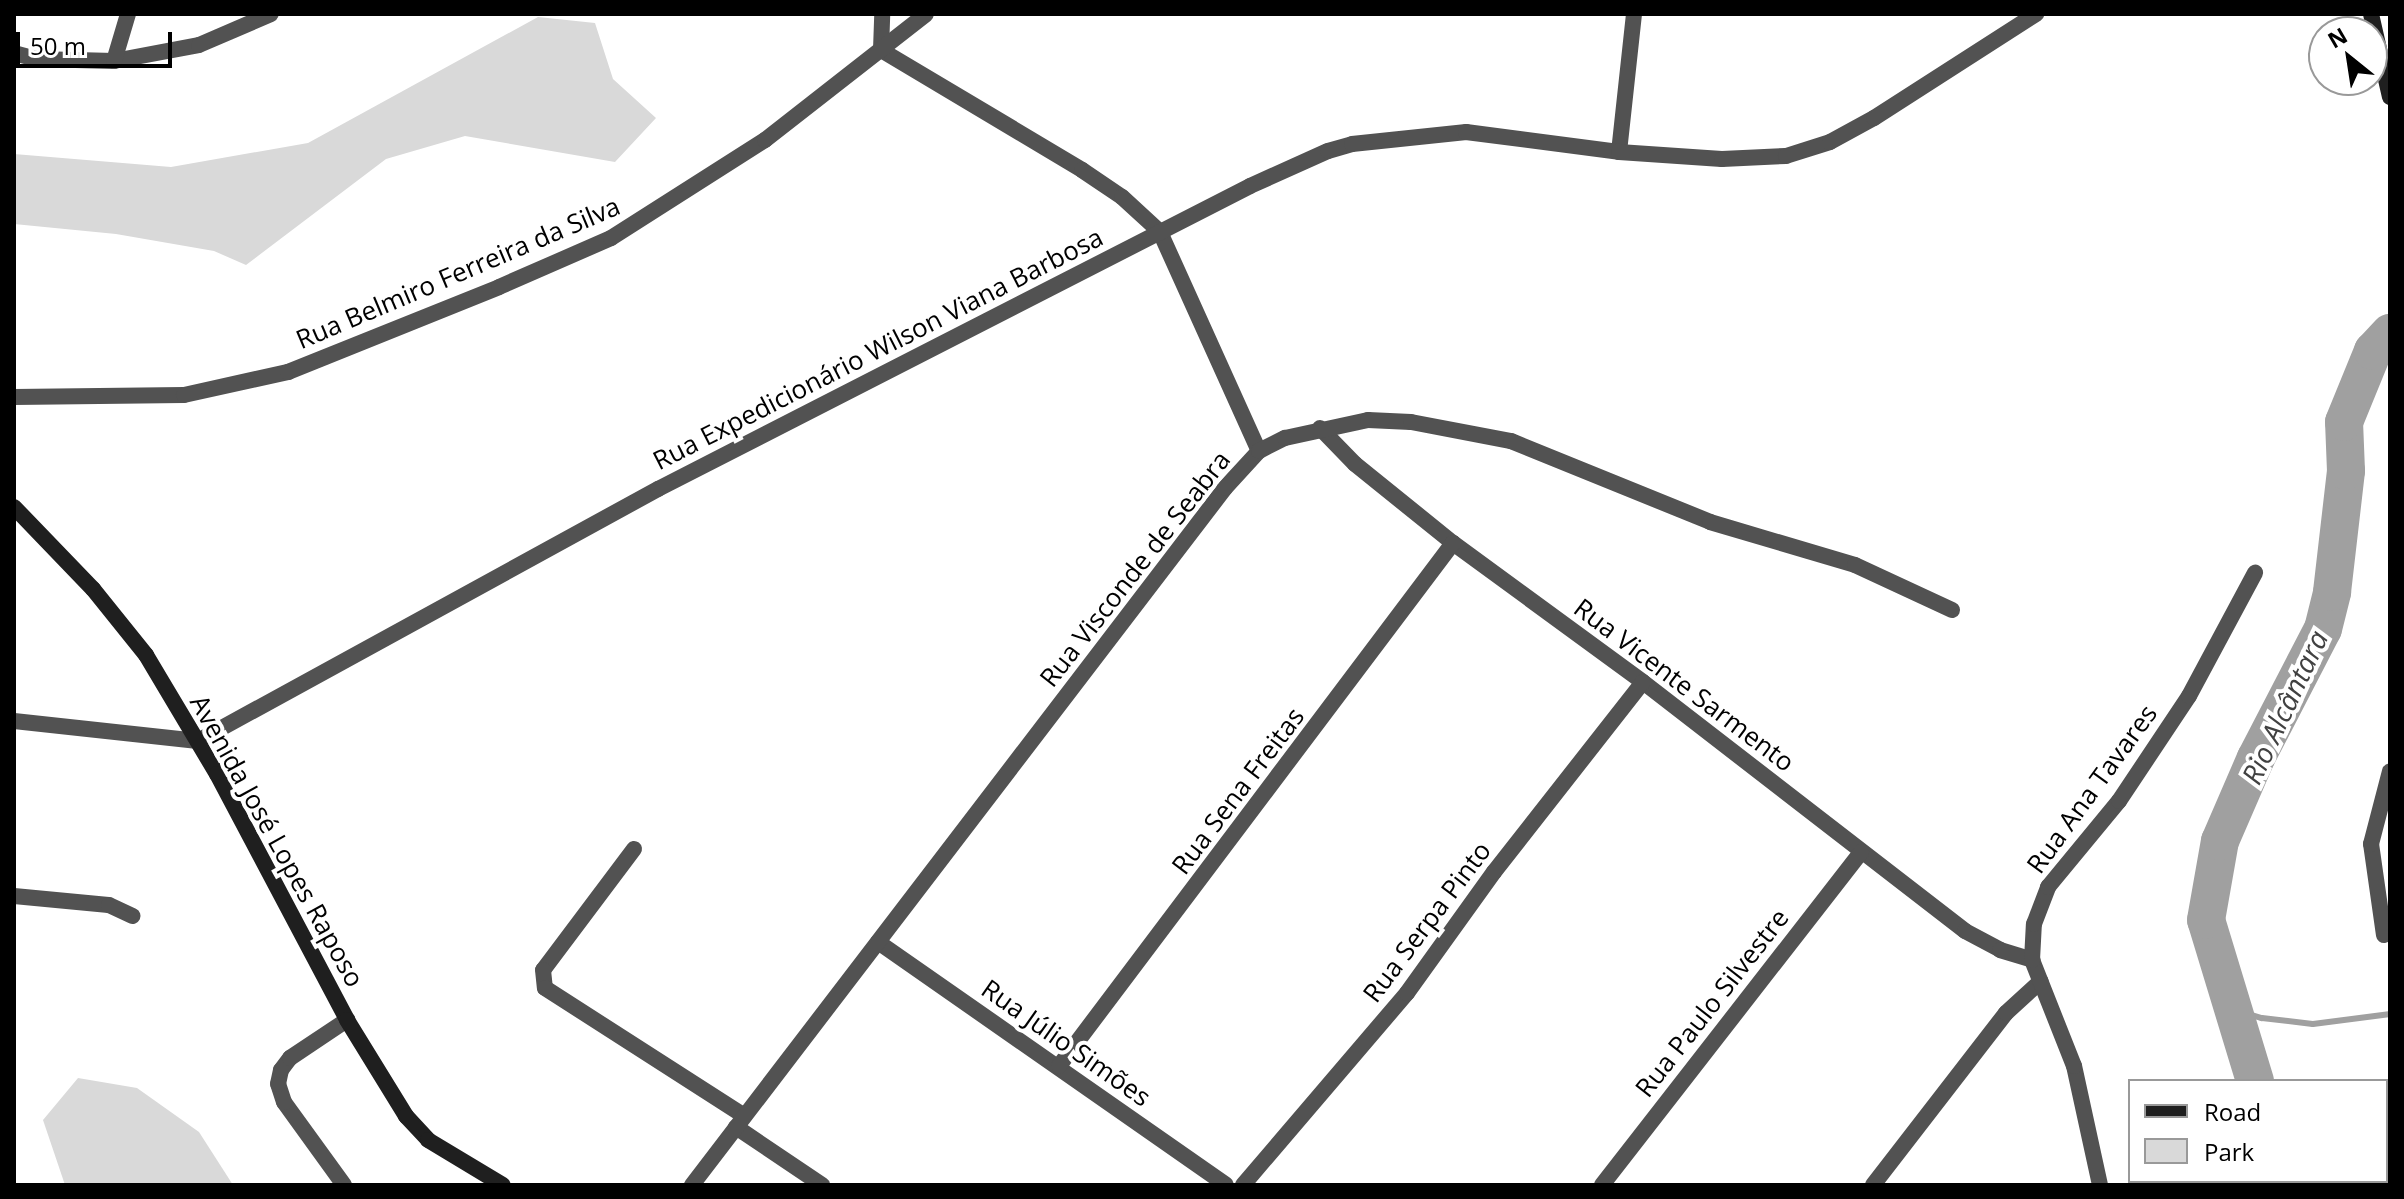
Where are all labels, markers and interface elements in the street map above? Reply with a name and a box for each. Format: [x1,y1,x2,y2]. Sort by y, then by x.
scale bar [20,16,176,66]
north arrow [2308,16,2388,96]
text: N [2322,19,2352,54]
text: 50 m [30,29,86,62]
street label: Rua Belmiro Ferreira da Silva [291,190,625,356]
street label: Rua Expedicionário Wilson Viana Barbosa [648,221,1108,477]
street label: Rua Visconde de Seabra [1033,445,1237,693]
street label: Rua Vicente Sarmento [1568,592,1800,778]
water label: Rio Alcântara [2234,625,2334,789]
street label: Avenida José Lopes Raposo [184,690,370,992]
street label: Rua Ana Tavares [2020,699,2164,879]
street label: Rua Sena Freitas [1165,702,1311,880]
street label: Rua Serpa Pinto [1357,836,1497,1008]
street label: Rua Paulo Silvestre [1629,903,1795,1103]
street label: Rua Júlio Simões [975,973,1157,1113]
legend [2128,1079,2388,1183]
text: Road [2204,1095,2261,1128]
text: Park [2204,1135,2254,1168]

